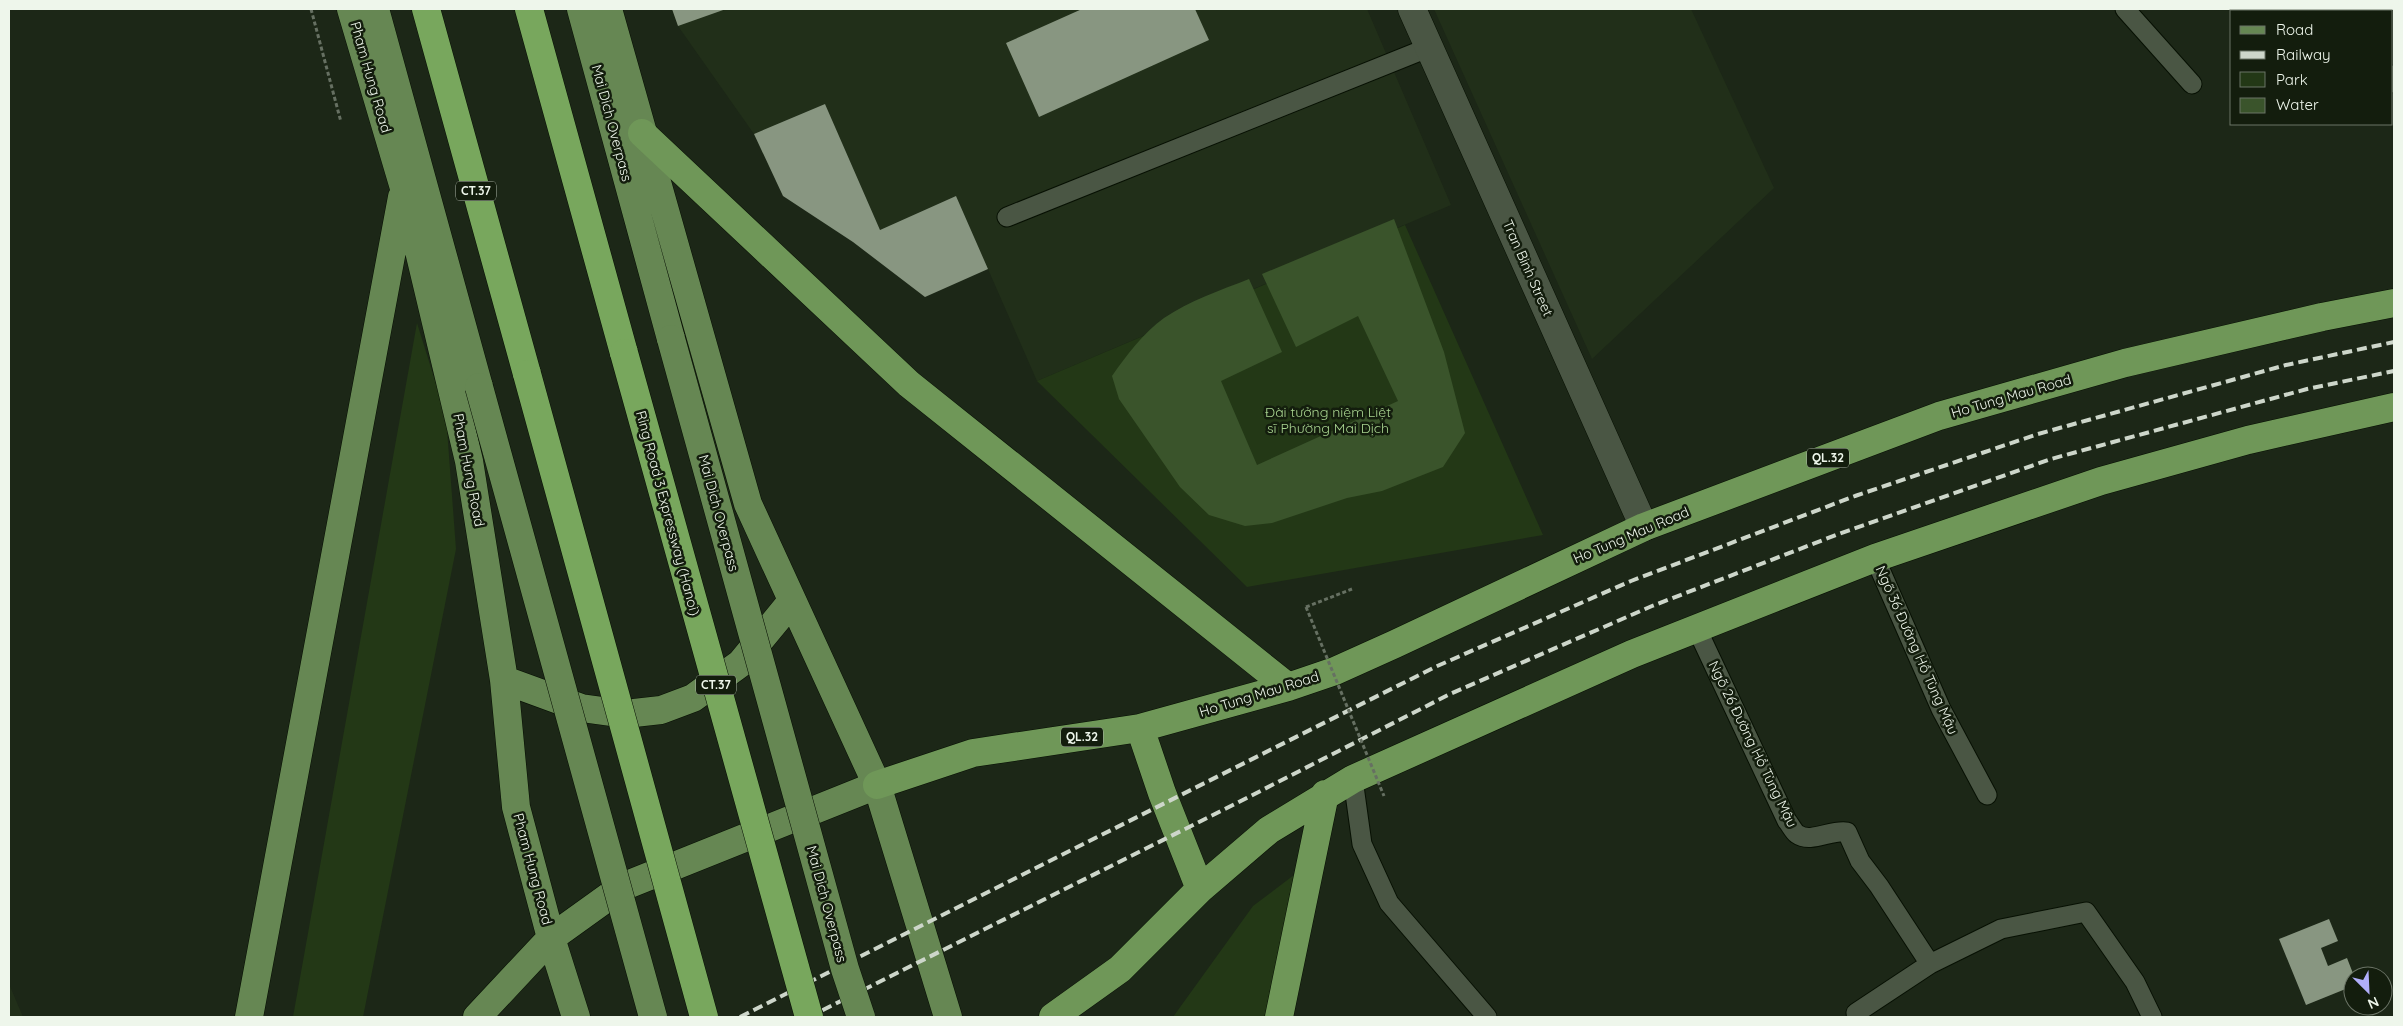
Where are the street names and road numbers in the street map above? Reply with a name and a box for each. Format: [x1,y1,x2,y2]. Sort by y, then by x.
street label: Pham Hung Road [347,19,395,135]
street label: Mai Dich Overpass [588,63,636,183]
road number: CT.37 [456,182,496,200]
street label: Tran Binh Street [1499,217,1557,319]
street label: Ho Tung Mau Road [1949,370,2073,422]
street label: Ring Road 3 Expressway (Hanoi) [632,409,704,617]
street label: Pham Hung Road [449,412,489,528]
road number: QL.32 [1807,448,1849,468]
street label: Mai Dich Overpass [695,453,743,573]
street label: Ho Tung Mau Road [1570,502,1692,568]
street label: Ngõ 36 Đường Hồ Tùng Mậu [1872,563,1962,737]
street label: Ngõ 26 Đường Hồ Tùng Mậu [1705,658,1801,830]
street label: Ho Tung Mau Road [1197,667,1321,721]
road number: CT.37 [696,676,736,694]
road number: QL.32 [1061,728,1103,746]
street label: Pham Hung Road [509,811,557,927]
street label: Mai Dich Overpass [803,844,851,964]

